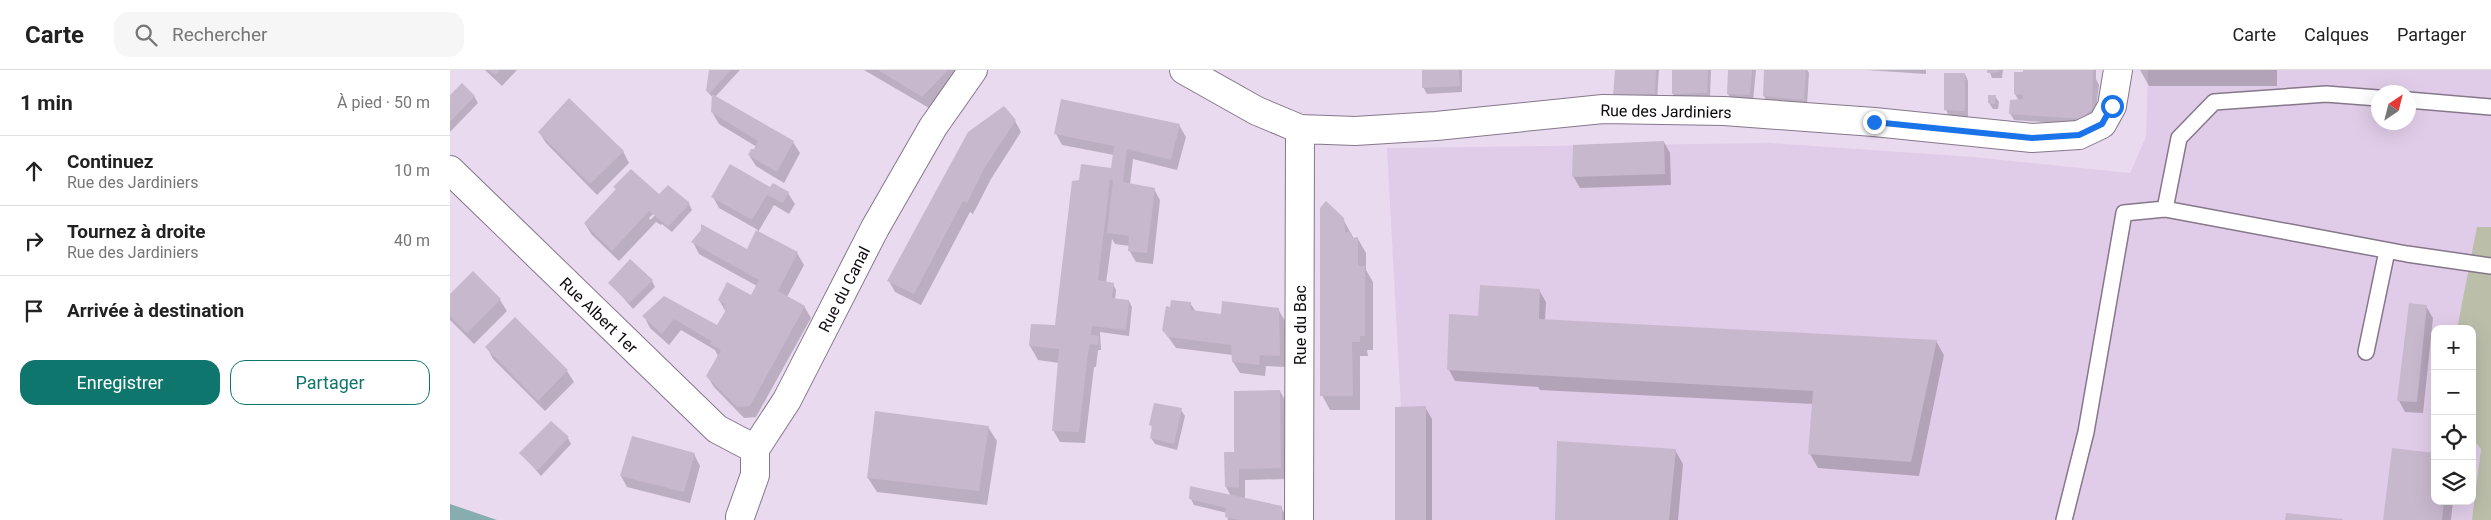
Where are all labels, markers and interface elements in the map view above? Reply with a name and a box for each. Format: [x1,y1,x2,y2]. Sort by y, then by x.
search box [114,12,464,57]
text: Carte [25,21,84,49]
icon: search [132,21,160,49]
text: Rechercher [172,23,267,46]
text: Carte [2233,24,2276,45]
text: Calques [2304,24,2369,45]
text: Partager [2397,24,2466,45]
north arrow [2371,85,2416,130]
text: 1 min [20,91,73,115]
text: À pied · 50 m [337,93,430,112]
route start [2101,95,2124,118]
street label: Rue des Jardiniers [1600,101,1732,122]
route end [1863,111,1886,134]
text: Continuez [67,150,153,173]
icon: ahead [20,157,48,185]
text: 10 m [394,161,430,180]
text: Rue des Jardiniers [67,173,198,192]
text: Tournez à droite [67,220,206,243]
icon: right [20,227,48,255]
text: 40 m [394,231,430,250]
text: Rue des Jardiniers [67,243,198,262]
street label: Rue du Canal [815,243,874,335]
street label: Rue Albert 1er [556,273,642,358]
street label: Rue du Bac [1291,285,1310,365]
icon: arrive [20,297,48,325]
text: Arrivée à destination [67,299,244,322]
map controls [2431,325,2476,505]
button: + [2431,325,2476,370]
button: Enregistrer [20,360,220,405]
button: Partager [230,360,430,405]
button: − [2431,370,2476,415]
button: locate [2431,415,2476,460]
button: layers [2431,460,2476,505]

